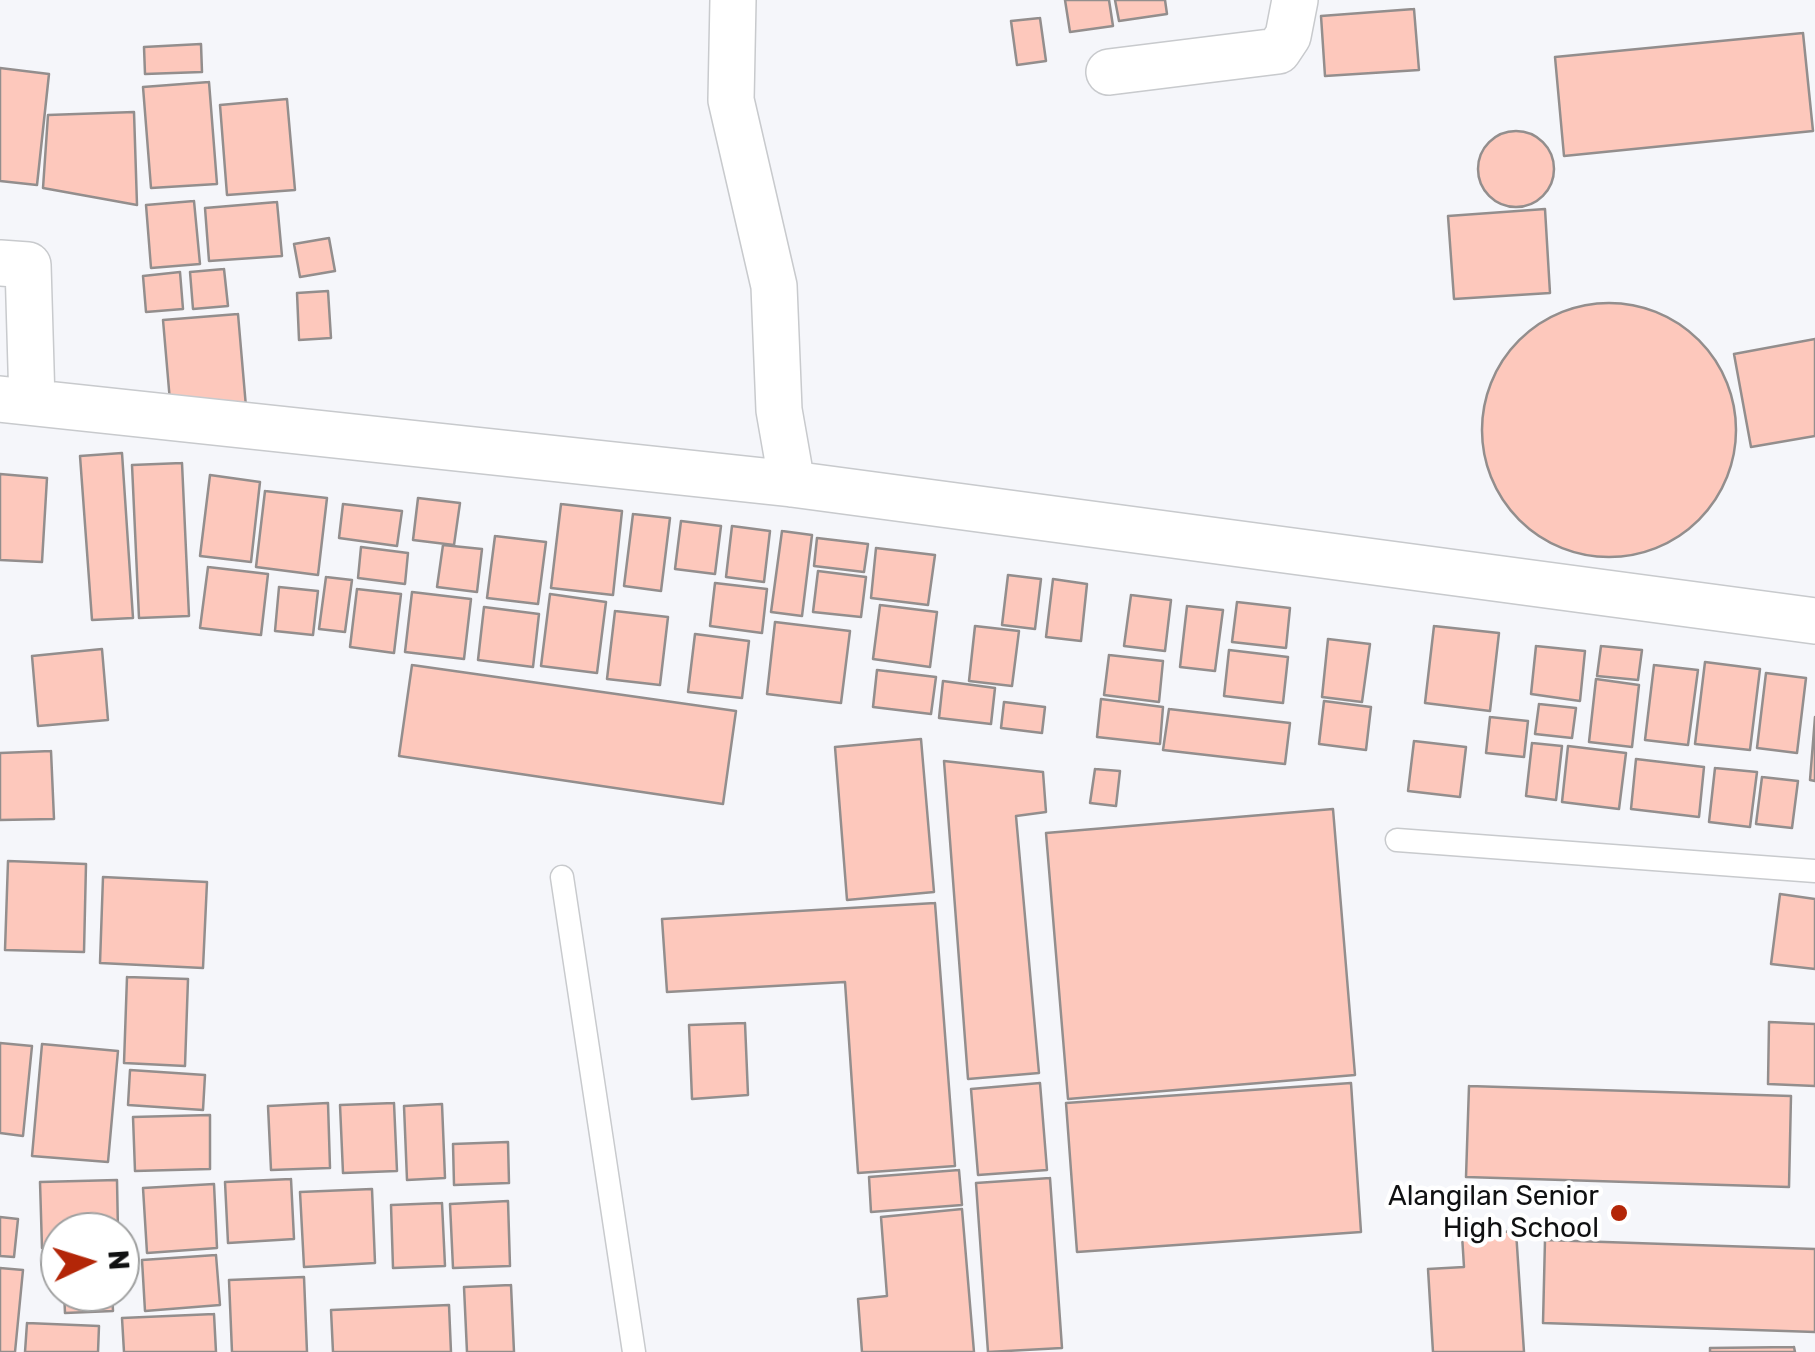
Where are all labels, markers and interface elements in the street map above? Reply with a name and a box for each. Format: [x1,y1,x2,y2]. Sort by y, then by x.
place label: Alangilan Senior High School [1388,1180,1599,1246]
marker: Alangilan Senior High School [1608,1202,1630,1224]
north arrow [40,1212,140,1312]
text: N [101,1249,136,1271]

